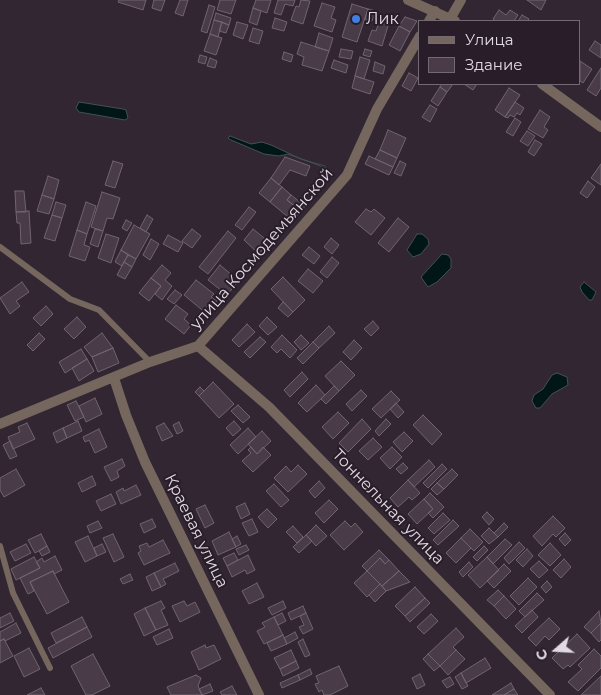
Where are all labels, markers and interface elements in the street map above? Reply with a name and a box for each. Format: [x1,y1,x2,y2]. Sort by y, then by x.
place label: Лик [366,9,399,29]
marker: Лик [350,13,362,25]
legend [418,20,581,85]
text: Улица [465,30,513,49]
text: Здание [465,55,523,74]
street label: улица Космодемьянской [187,164,337,334]
street label: Тоннельная улица [328,445,448,569]
street label: Краевая улица [160,471,232,591]
north arrow [531,625,581,675]
text: С [532,647,552,663]

